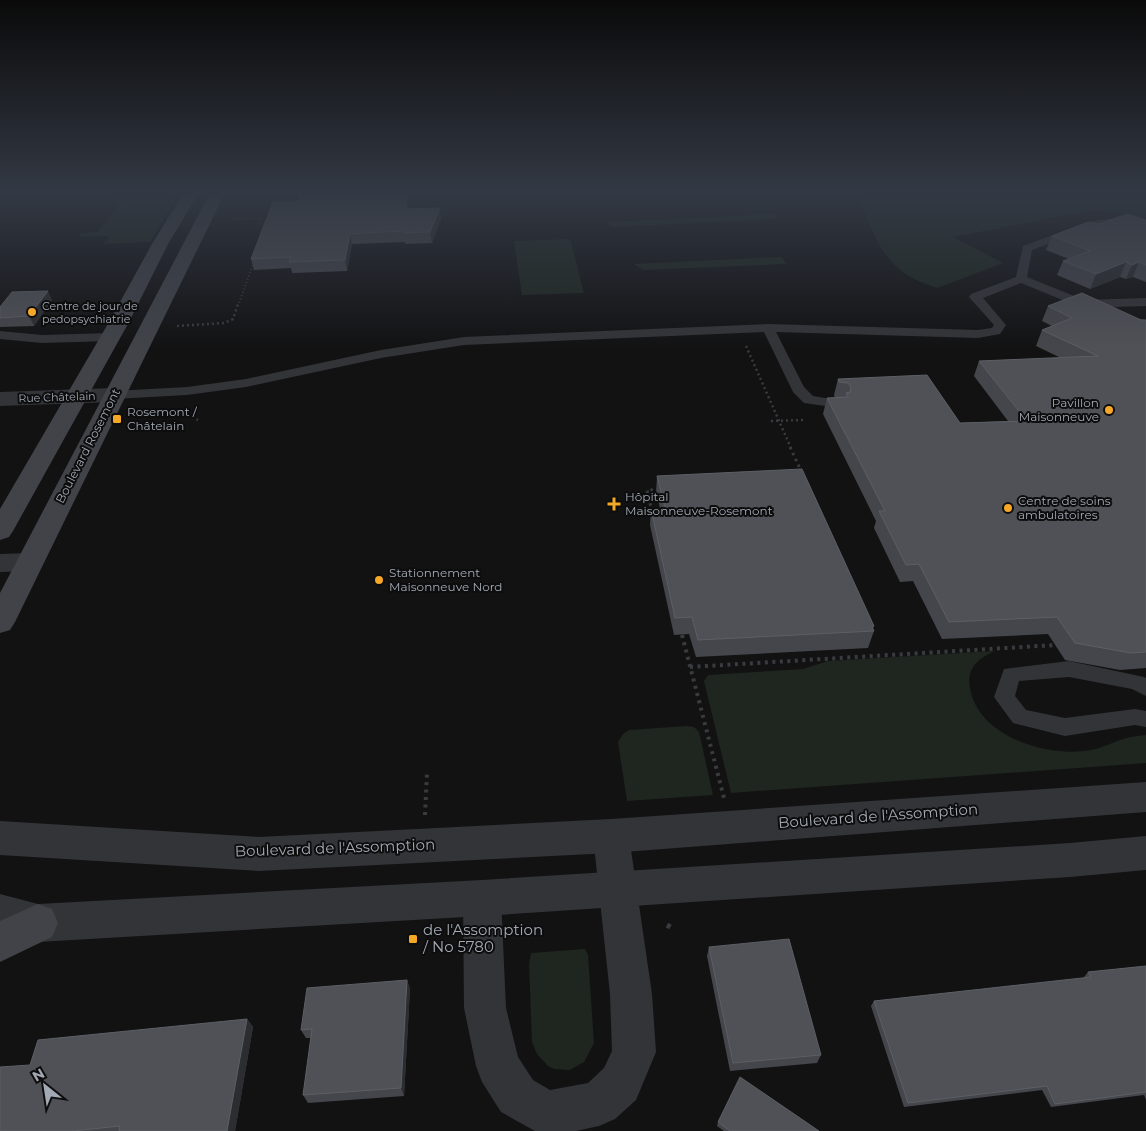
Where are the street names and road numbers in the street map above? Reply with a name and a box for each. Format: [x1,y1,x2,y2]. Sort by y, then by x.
street label: Boulevard Rosemont [52,386,123,506]
street label: Rue Châtelain [18,389,96,405]
street label: Boulevard de l'Assomption [777,799,979,832]
street label: Boulevard de l'Assomption [235,835,435,860]

